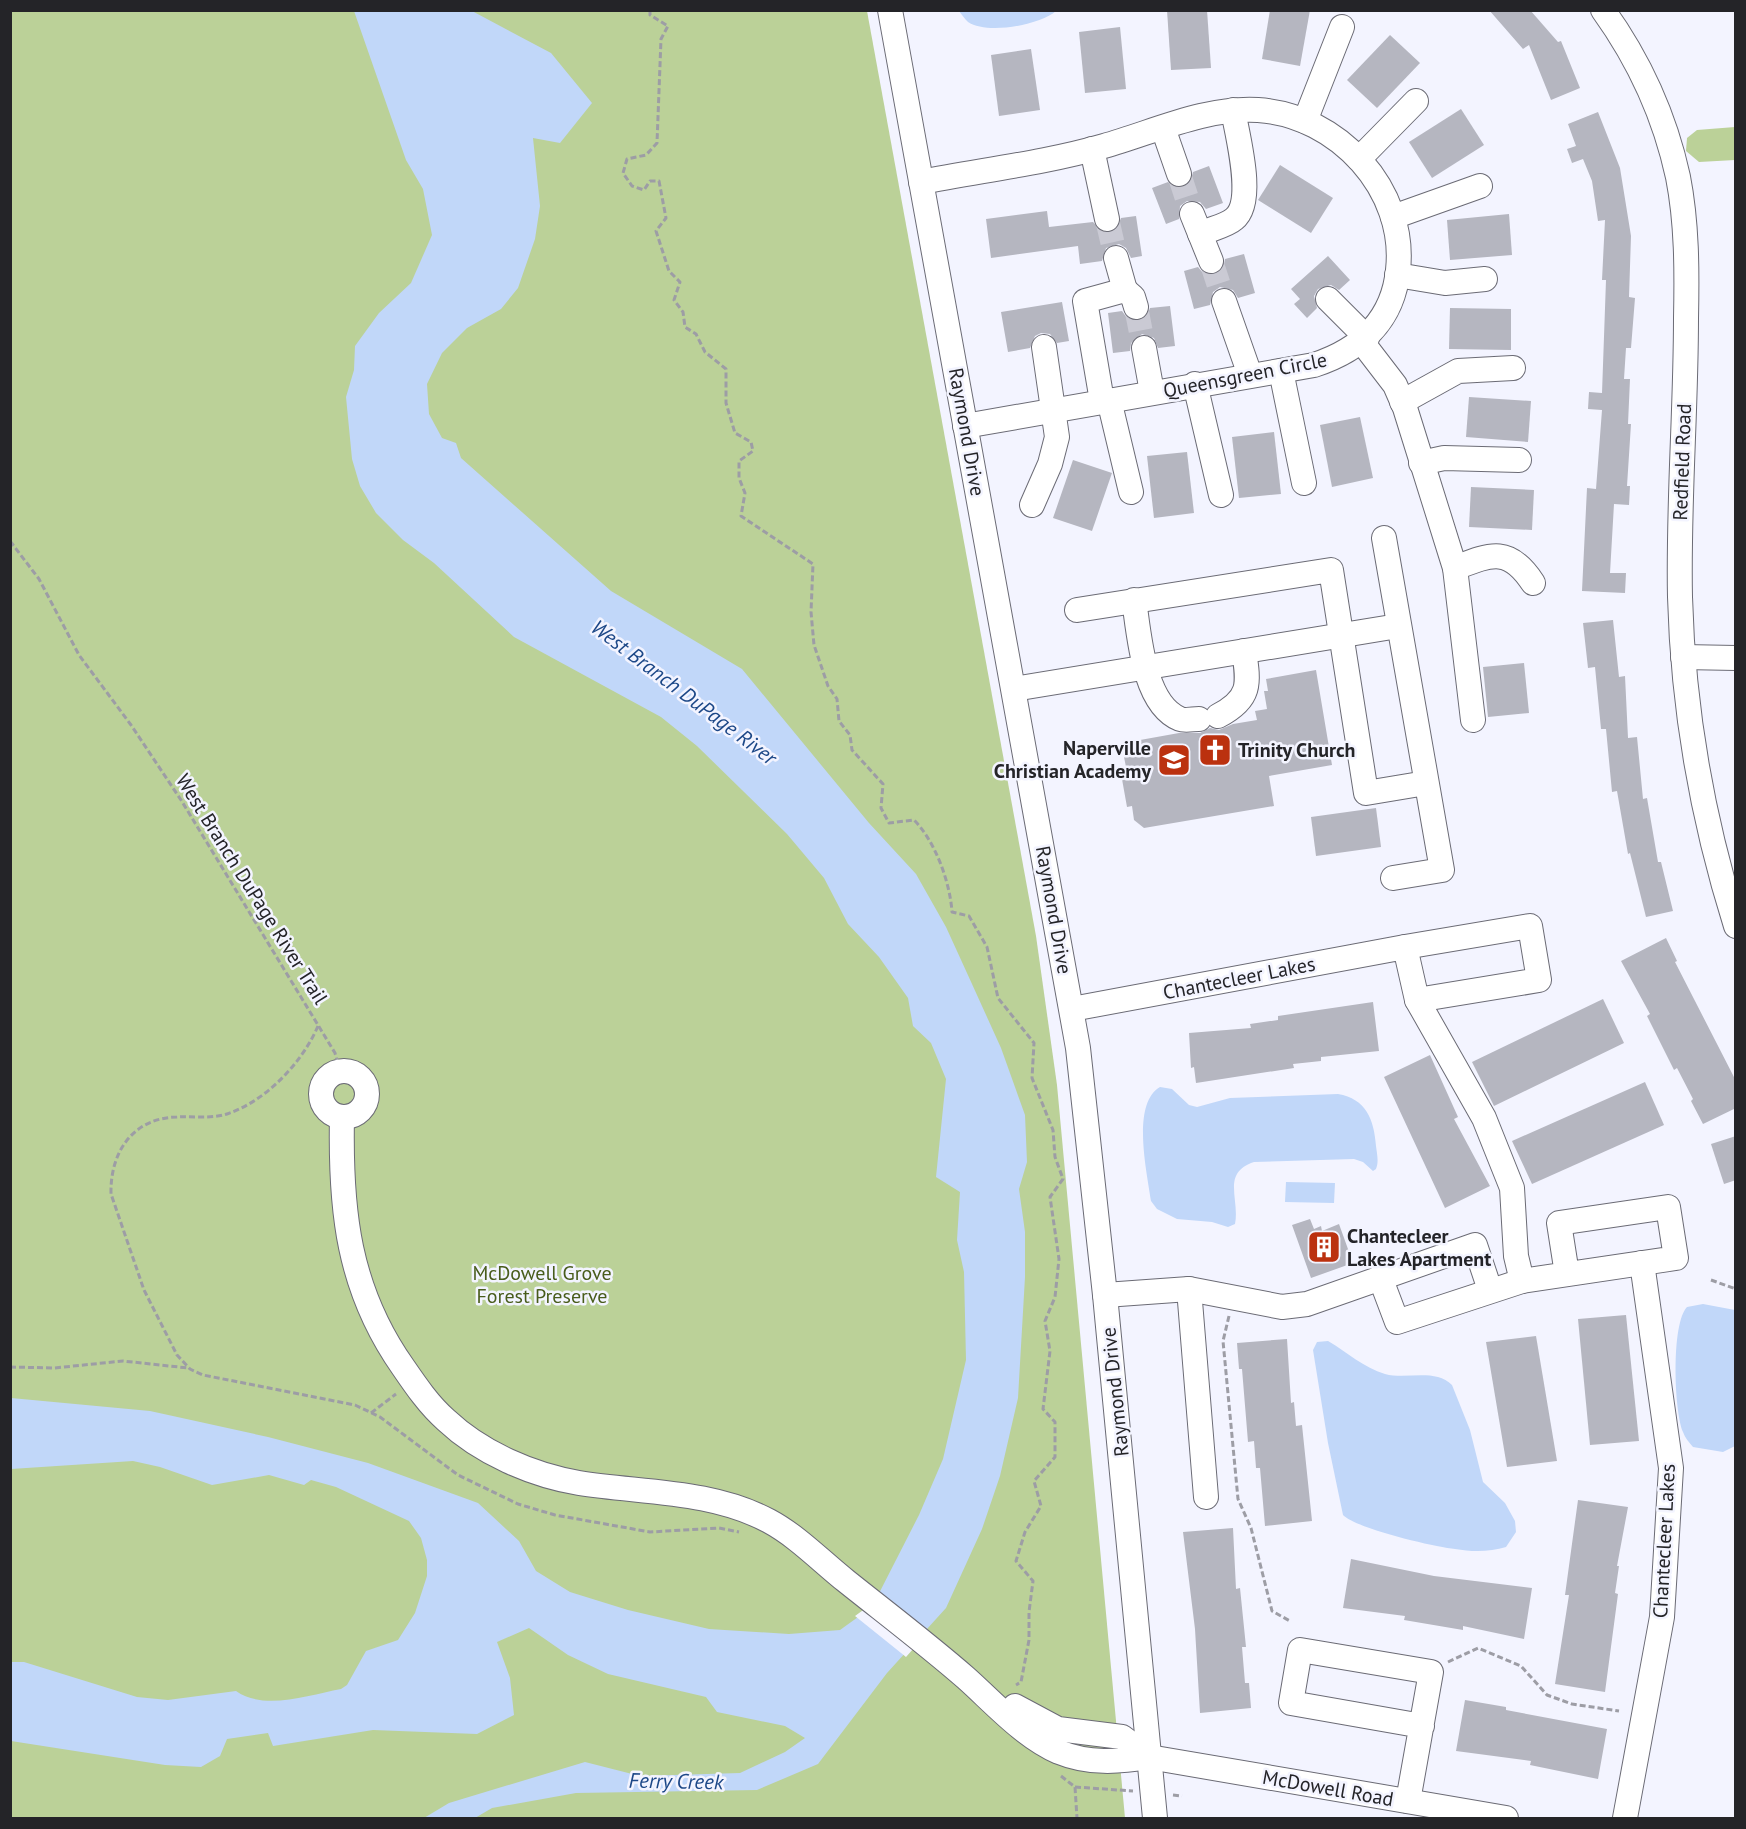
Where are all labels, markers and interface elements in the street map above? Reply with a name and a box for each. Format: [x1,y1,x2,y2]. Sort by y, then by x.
street label: Queensgreen Circle [1161,346,1329,404]
street label: Raymond Drive [943,366,991,498]
street label: Redfield Road [1667,403,1697,521]
water label: West Branch DuPage River [586,613,784,772]
church icon: Trinity Church [1197,732,1233,768]
place label: Naperville Christian Academy [994,735,1151,784]
place label: Trinity Church [1238,737,1356,763]
school or university icon: Naperville Christian Academy [1156,742,1192,778]
street label: West Branch DuPage River Trail [170,769,334,1009]
street label: Raymond Drive [1030,844,1078,976]
street label: Chantecleer Lakes [1161,950,1317,1006]
place label: Chantecleer Lakes Apartment [1347,1223,1491,1272]
building icon: Chantecleer Lakes Apartment [1306,1229,1342,1265]
park label: McDowell Grove Forest Preserve [472,1260,612,1309]
street label: Raymond Drive [1095,1326,1135,1458]
street label: Chantecleer Lakes [1647,1463,1681,1619]
street label: McDowell Road [1261,1764,1395,1812]
water label: Ferry Creek [628,1767,725,1795]

